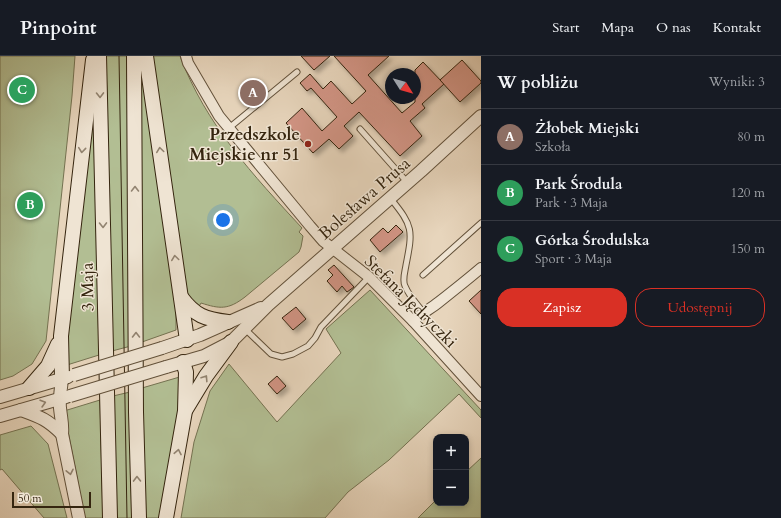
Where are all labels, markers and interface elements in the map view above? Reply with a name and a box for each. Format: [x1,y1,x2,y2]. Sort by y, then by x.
text: Pinpoint [20,15,97,41]
text: Start [552,18,579,37]
text: Mapa [601,18,634,37]
text: O nas [656,18,691,37]
text: Kontakt [713,18,761,37]
north arrow [385,68,421,104]
text: W pobliżu [497,71,578,94]
text: Wyniki: 3 [709,73,765,91]
pin: C [9,75,35,105]
pin: A [240,78,266,108]
one-way arrow [96,92,104,98]
text: Żłobek Miejski [535,118,639,138]
place label: Przedszkole Miejskie nr 51 [189,123,300,166]
text: A [505,128,515,146]
text: 80 m [737,128,765,146]
text: Szkoła [535,138,571,156]
marker: Przedszkole Miejskie nr 51 [303,139,313,149]
one-way arrow [77,147,86,153]
one-way arrow [156,147,165,153]
street label: Bolesława Prusa [313,152,416,245]
text: Park Środula [535,174,622,194]
text: B [505,184,515,202]
text: 120 m [731,184,765,202]
one-way arrow [131,186,139,192]
pin: B [17,190,43,220]
text: Park · 3 Maja [535,194,608,212]
your location [213,210,233,230]
one-way arrow [99,222,107,228]
text: Górka Środulska [535,230,650,250]
text: C [505,240,515,258]
text: 150 m [731,240,765,258]
street label: Stefana Jędryczki [359,250,462,353]
text: Sport · 3 Maja [535,250,612,268]
one-way arrow [171,255,180,261]
street label: 3 Maja [76,262,99,312]
button: Zapisz [497,288,627,327]
button: Udostępnij [635,288,765,327]
one-way arrow [132,332,140,338]
one-way arrow [200,375,207,382]
one-way arrow [40,399,47,408]
map controls [433,434,469,506]
button: + [433,434,469,470]
one-way arrow [173,449,181,455]
one-way arrow [65,469,73,475]
button: − [433,470,469,506]
one-way arrow [133,476,142,482]
scale bar [12,490,91,509]
text: 50 m [18,491,42,506]

